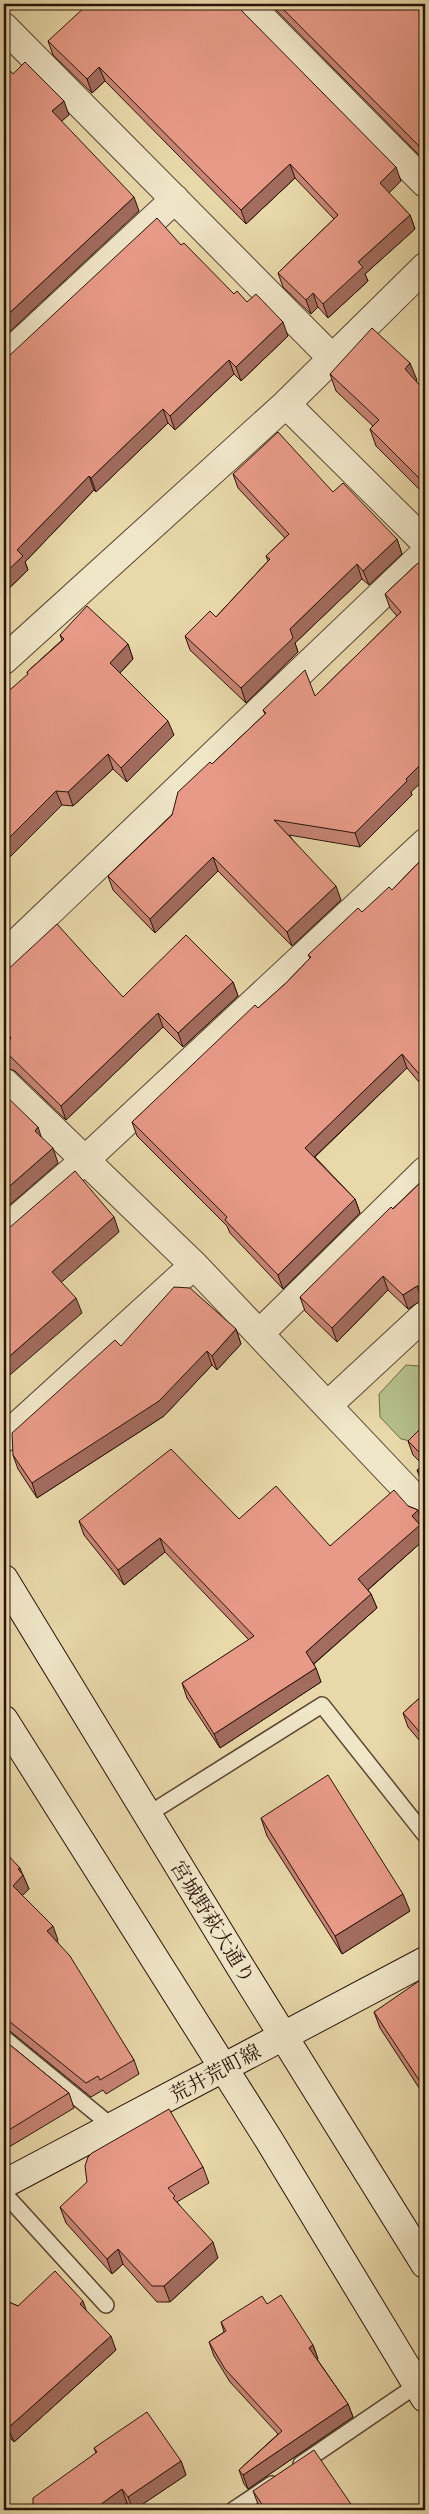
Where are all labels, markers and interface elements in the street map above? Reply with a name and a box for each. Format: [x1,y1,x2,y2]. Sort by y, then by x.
street label: 宮城野萩大通り [166,1856,260,1988]
street label: 荒井荒町線 [165,2039,265,2107]

